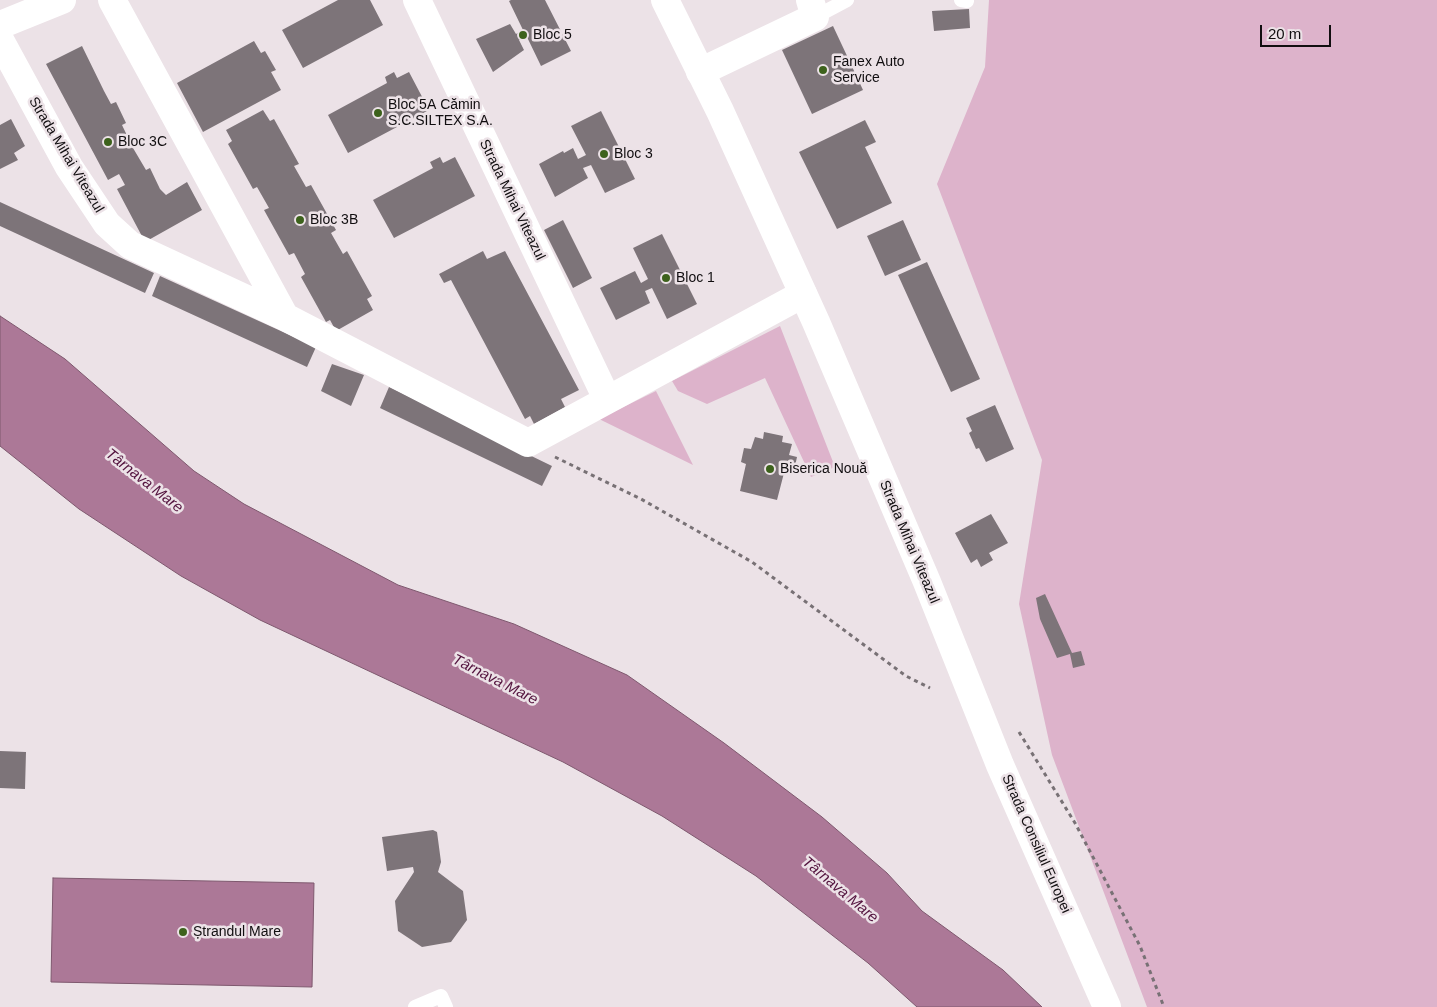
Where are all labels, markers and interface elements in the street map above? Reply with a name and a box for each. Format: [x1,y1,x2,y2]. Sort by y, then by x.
scale bar [1262,15,1333,47]
text: 20 m [1268,25,1301,42]
place label: Bloc 5 [533,27,572,43]
marker: Bloc 5 [517,29,529,41]
place label: Fanex Auto Service [833,54,905,86]
marker: Fanex Auto Service [817,64,829,76]
street label: Strada Mihai Viteazul [25,94,107,216]
place label: Bloc 5A Cămin S.C.SILTEX S.A. [388,97,493,130]
marker: Bloc 5A Cămin S.C.SILTEX S.A. [372,107,384,119]
place label: Bloc 3C [118,134,167,150]
marker: Bloc 3C [102,136,114,148]
street label: Strada Mihai Viteazul [476,137,548,263]
place label: Bloc 3 [614,146,653,162]
marker: Bloc 3 [598,148,610,160]
place label: Bloc 3B [310,212,358,228]
marker: Bloc 3B [294,214,306,226]
place label: Bloc 1 [676,270,715,286]
marker: Bloc 1 [660,272,672,284]
water label: Târnava Mare [102,445,186,517]
place label: Biserica Nouă [780,461,867,477]
marker: Biserica Nouă [764,463,776,475]
street label: Strada Mihai Viteazul [875,478,943,606]
water label: Târnava Mare [449,651,541,709]
street label: Strada Consiliul Europei [998,772,1074,916]
water label: Târnava Mare [798,853,882,927]
place label: Ștrandul Mare [193,924,281,940]
marker: Ștrandul Mare [177,926,189,938]

